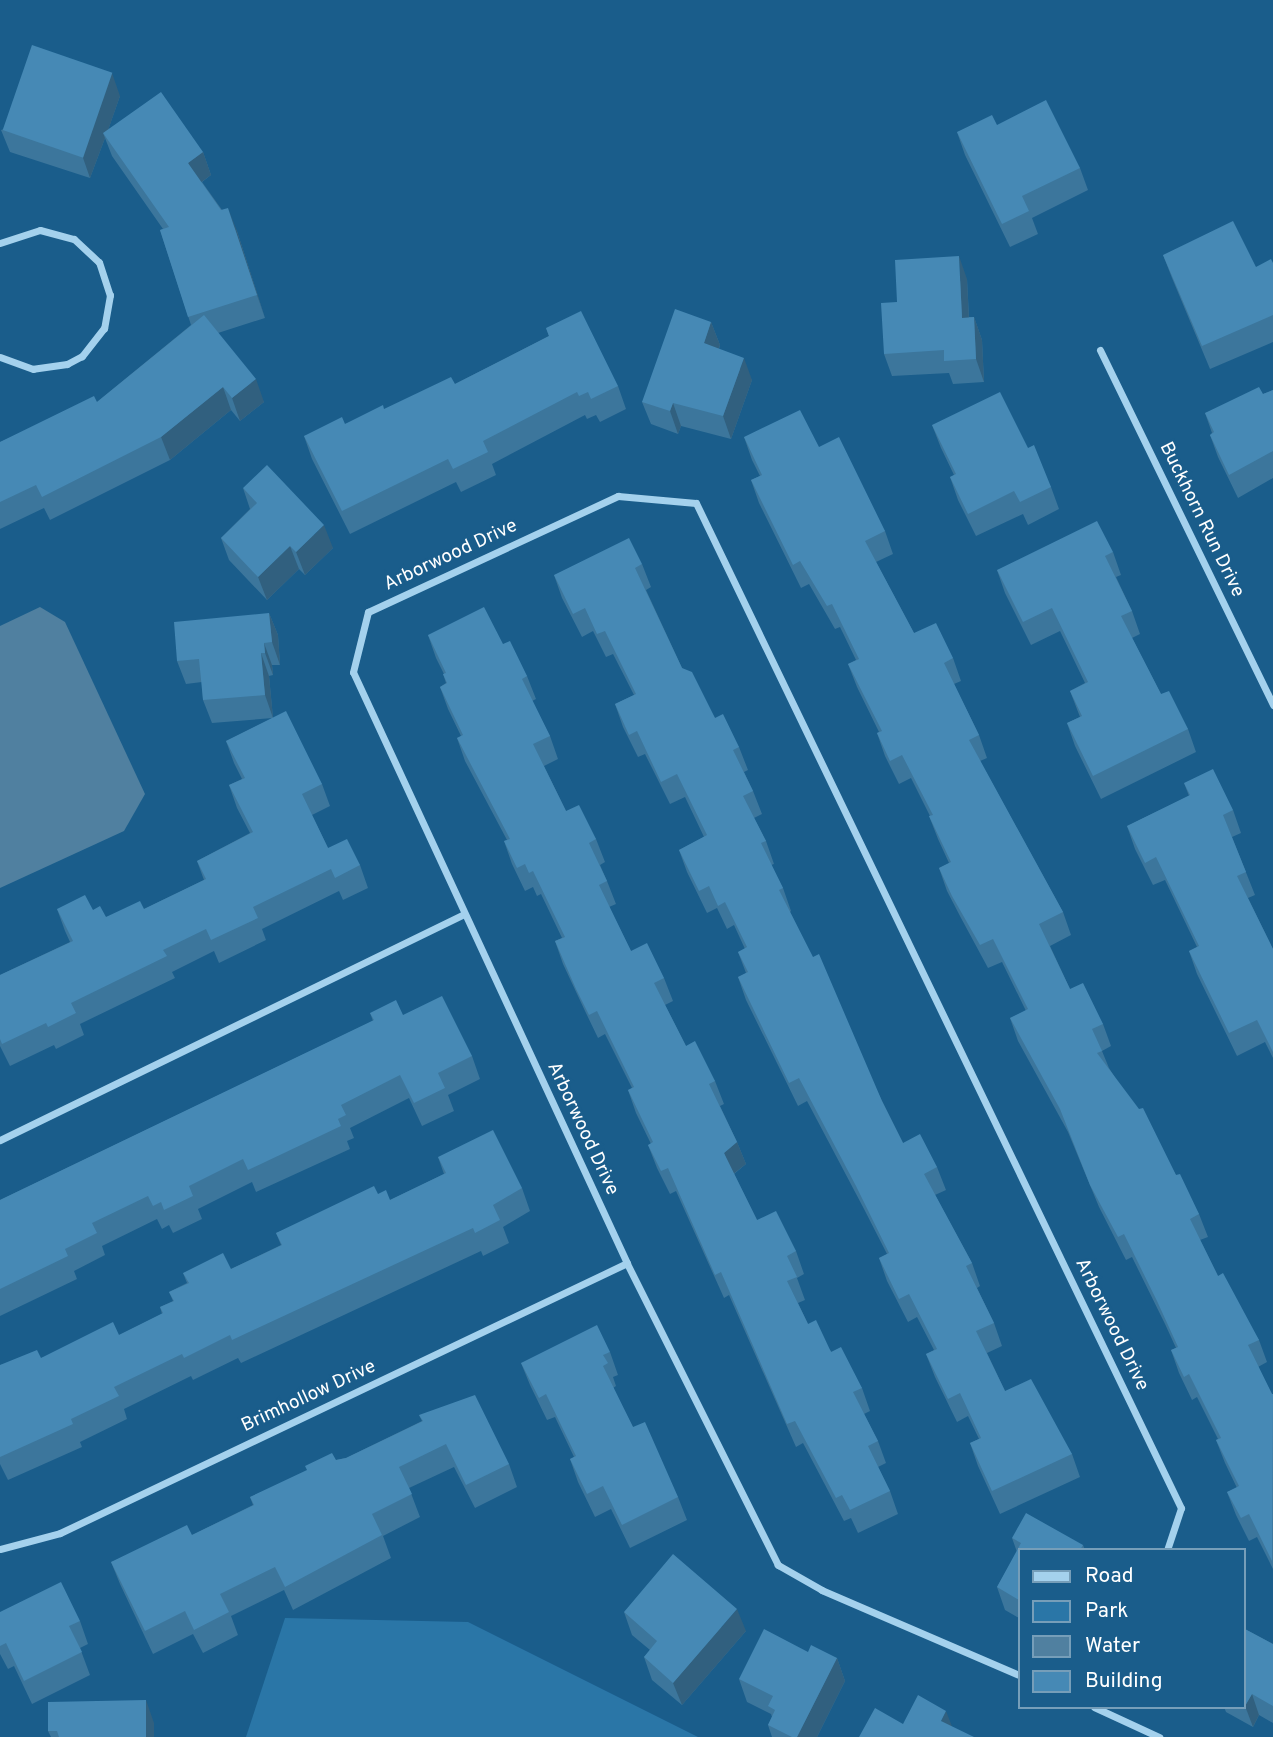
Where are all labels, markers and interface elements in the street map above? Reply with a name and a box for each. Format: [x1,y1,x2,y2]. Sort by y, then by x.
street label: Buckhorn Run Drive [1154,439,1248,601]
street label: Arborwood Drive [381,515,521,597]
street label: Arborwood Drive [541,1059,623,1199]
street label: Arborwood Drive [1069,1255,1153,1395]
street label: Brimhollow Drive [238,1356,380,1438]
legend [1018,1548,1245,1709]
text: Road [1085,1563,1134,1590]
text: Park [1085,1598,1128,1625]
text: Water [1085,1633,1140,1660]
text: Building [1085,1668,1163,1695]

